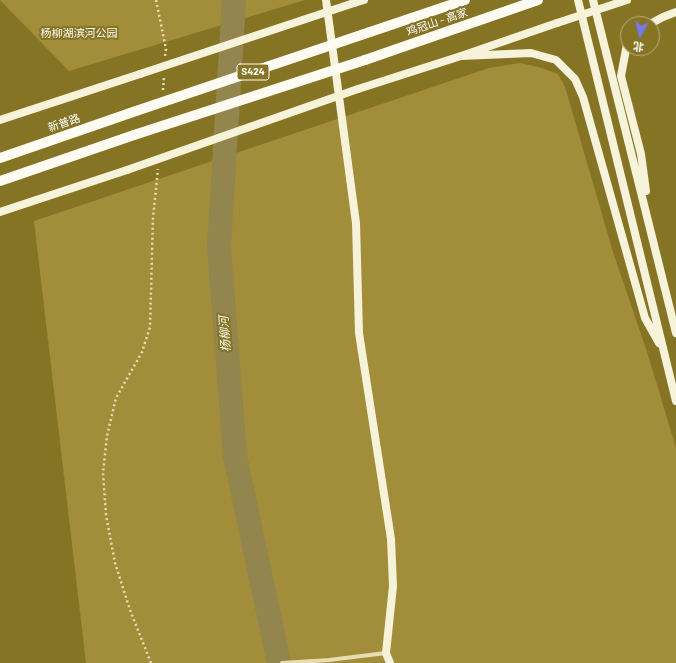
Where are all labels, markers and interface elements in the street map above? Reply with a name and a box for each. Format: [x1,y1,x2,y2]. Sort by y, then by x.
street label: 鸡冠山 - 高家 [405,5,469,39]
north arrow [620,16,660,56]
park label: 杨柳湖滨河公园 [41,26,117,40]
text: 北 [632,40,645,55]
road number: S424 [237,64,269,80]
street label: 新普路 [46,111,82,135]
water label: 杨柳河 [217,316,233,352]

